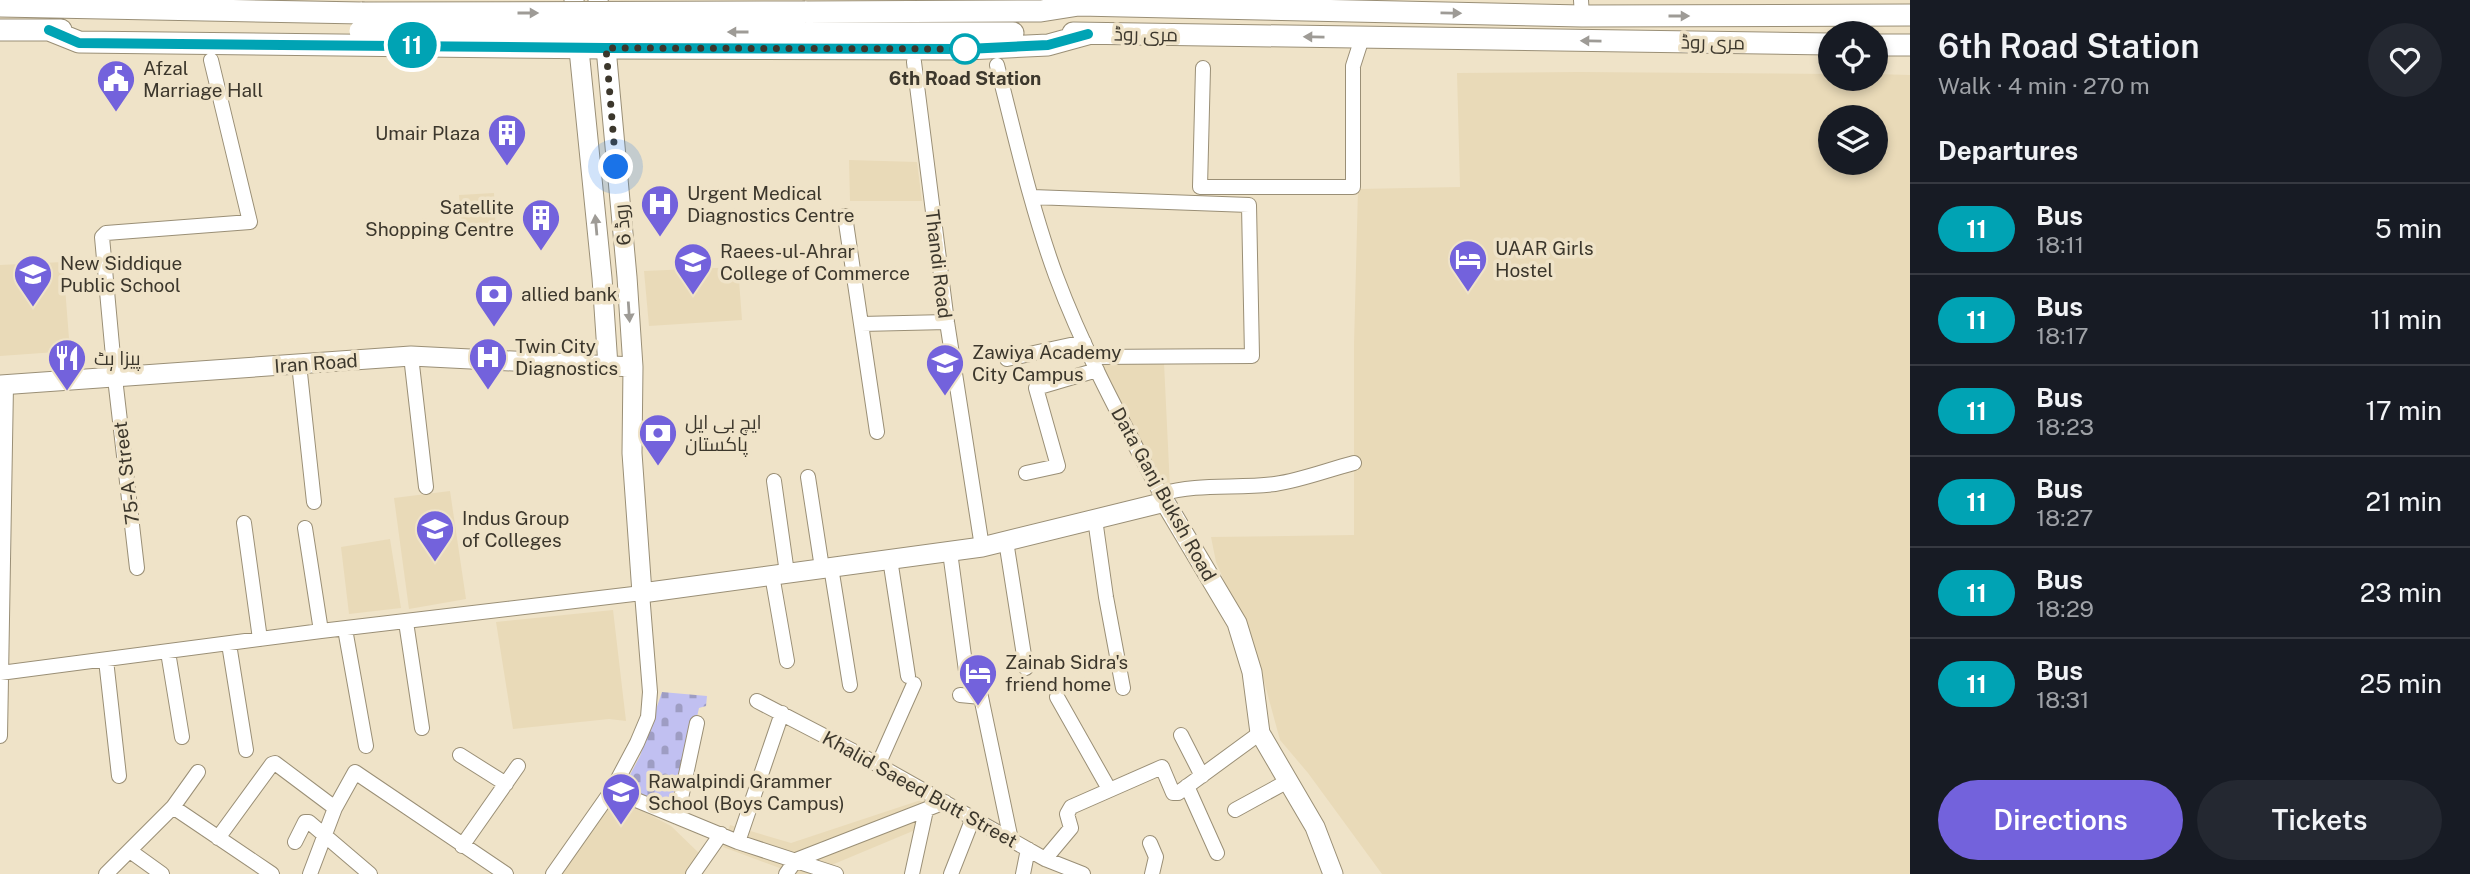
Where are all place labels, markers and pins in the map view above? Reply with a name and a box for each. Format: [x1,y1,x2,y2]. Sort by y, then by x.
marker: 6th Road Station [950,34,980,64]
place label: Afzal Marriage Hall [143,57,263,101]
public building icon: Afzal Marriage Hall [95,58,137,113]
place label: 6th Road Station [889,67,1041,89]
building icon: Umair Plaza [486,112,528,167]
place label: Umair Plaza [375,122,480,144]
place label: Urgent Medical Diagnostics Centre [687,182,855,226]
hospital icon: Urgent Medical Diagnostics Centre [639,183,681,238]
place label: Satellite Shopping Centre [365,196,514,240]
building icon: Satellite Shopping Centre [520,197,562,252]
place label: UAAR Girls Hostel [1495,237,1594,281]
hotel icon: UAAR Girls Hostel [1447,238,1489,293]
place label: Raees-ul-Ahrar College of Commerce [720,240,910,284]
school or university icon: Raees-ul-Ahrar College of Commerce [672,241,714,296]
place label: New Siddique Public School [60,252,182,296]
school or university icon: New Siddique Public School [12,253,54,308]
bank icon: allied bank [473,273,515,328]
place label: allied bank [521,283,618,305]
place label: Twin City Diagnostics [515,335,618,379]
hospital icon: Twin City Diagnostics [467,336,509,391]
restaurant icon: پیزا ہٹ [46,337,88,392]
place label: Zawiya Academy City Campus [972,341,1121,385]
school or university icon: Zawiya Academy City Campus [924,342,966,397]
place label: پیزا ہٹ [94,347,141,371]
place label: ایچ بی ایل پاکستان [685,411,762,457]
bank icon: ایچ بی ایل پاکستان [637,412,679,467]
place label: Indus Group of Colleges [462,507,569,551]
school or university icon: Indus Group of Colleges [414,508,456,563]
place label: Zainab Sidra's friend home [1005,651,1128,695]
hotel icon: Zainab Sidra's friend home [957,652,999,707]
place label: Rawalpindi Grammer School (Boys Campus) [648,770,845,814]
school or university icon: Rawalpindi Grammer School (Boys Campus) [600,771,642,826]

